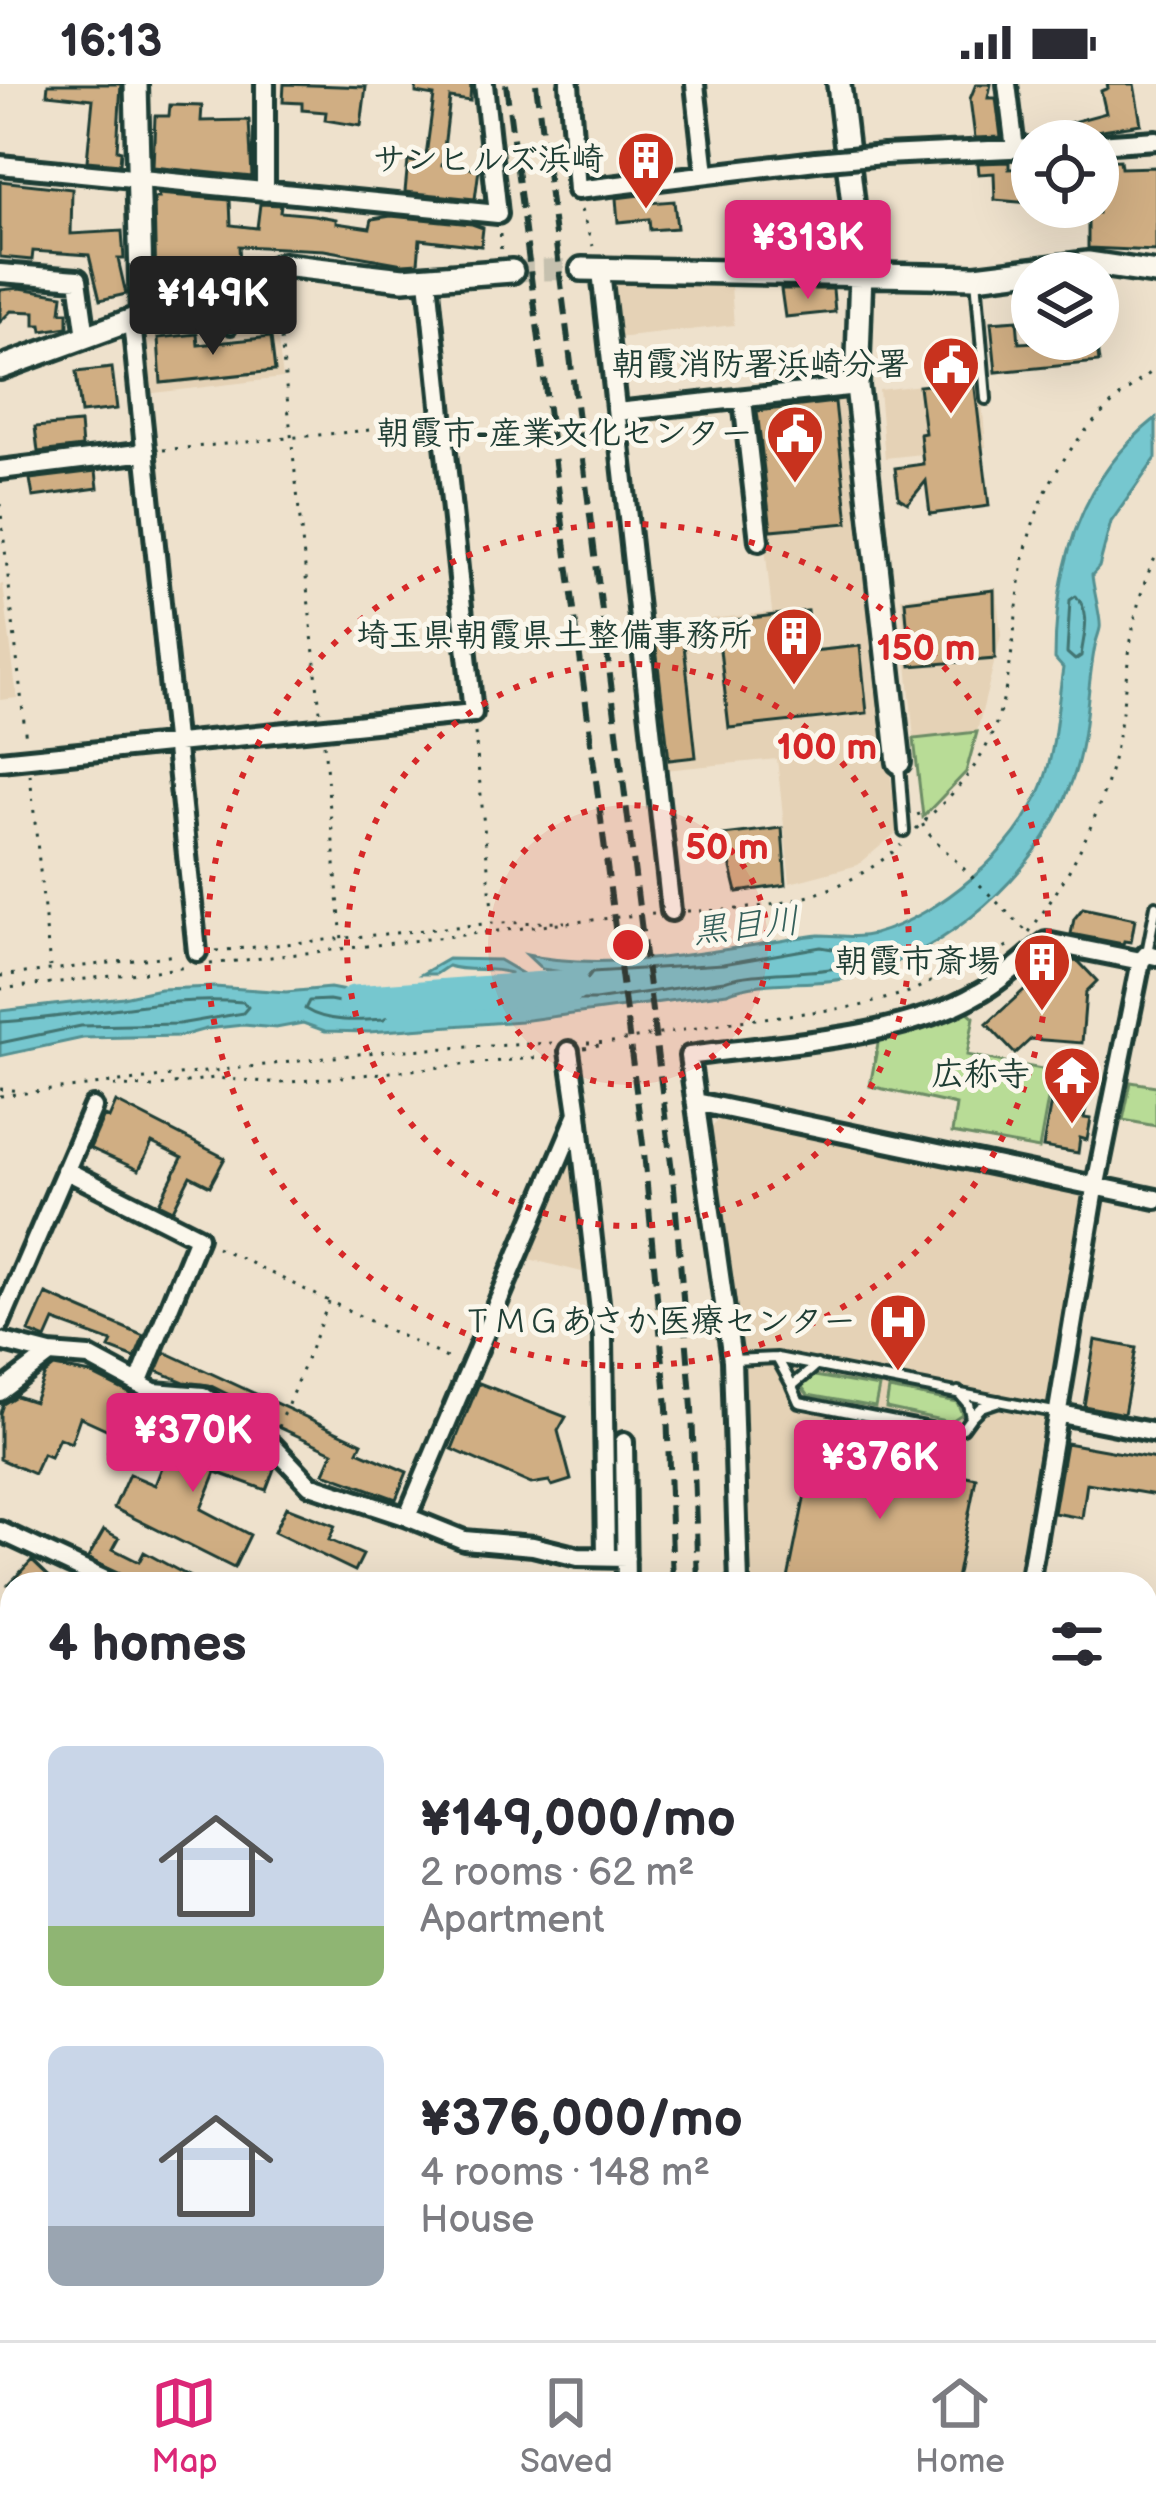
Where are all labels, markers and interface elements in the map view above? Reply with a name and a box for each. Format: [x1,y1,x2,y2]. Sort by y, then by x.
text: 16:13 [60,15,162,70]
map controls [1011,120,1119,360]
button: locate [1011,120,1119,228]
building icon: サンヒルズ浜崎 [615,129,677,211]
place label: サンヒルズ浜崎 [372,140,604,180]
pin: ¥313K [724,200,892,302]
text: ¥313K [752,215,864,262]
button: layers [1011,252,1119,360]
pin: ¥149K [129,256,297,358]
text: ¥149K [157,271,269,318]
public building icon: 朝霞消防署浜崎分署 [920,334,982,416]
place label: 朝霞消防署浜崎分署 [612,345,909,385]
public building icon: 朝霞市-産業文化センター [764,403,826,485]
place label: 朝霞市-産業文化センター [377,414,753,454]
building icon: 埼玉県朝霞県土整備事務所 [763,605,825,687]
place label: 埼玉県朝霞県土整備事務所 [356,616,752,656]
text: 150 m [877,628,975,671]
text: 100 m [777,727,877,770]
text: 50 m [685,827,769,870]
water label: 黒目川 [690,900,802,954]
centre of rings [607,924,649,966]
building icon: 朝霞市斎場 [1011,931,1073,1013]
place label: 朝霞市斎場 [835,942,1000,982]
temple icon: 広称寺 [1041,1044,1103,1126]
place label: 広称寺 [931,1055,1030,1095]
hospital icon: ＴＭＧあさか医療センター [867,1291,929,1373]
place label: ＴＭＧあさか医療センター [461,1302,856,1342]
pin: ¥370K [109,1393,277,1495]
text: ¥370K [133,1408,253,1455]
pin: ¥376K [796,1420,964,1522]
text: ¥376K [821,1435,939,1482]
icon: filters [1044,1611,1110,1677]
text: 4 homes [48,1614,247,1675]
text: ¥149,000/mo [420,1789,736,1850]
icon: home [144,1794,288,1938]
text: 2 rooms · 62 m² [420,1850,695,1897]
text: Apartment [420,1897,604,1944]
text: ¥376,000/mo [420,2089,743,2150]
icon: home [144,2094,288,2238]
text: 4 rooms · 148 m² [420,2150,710,2197]
text: House [420,2197,534,2244]
tab: Map [151,2370,218,2482]
tab: Saved [520,2370,613,2482]
tab: Home [915,2370,1005,2482]

